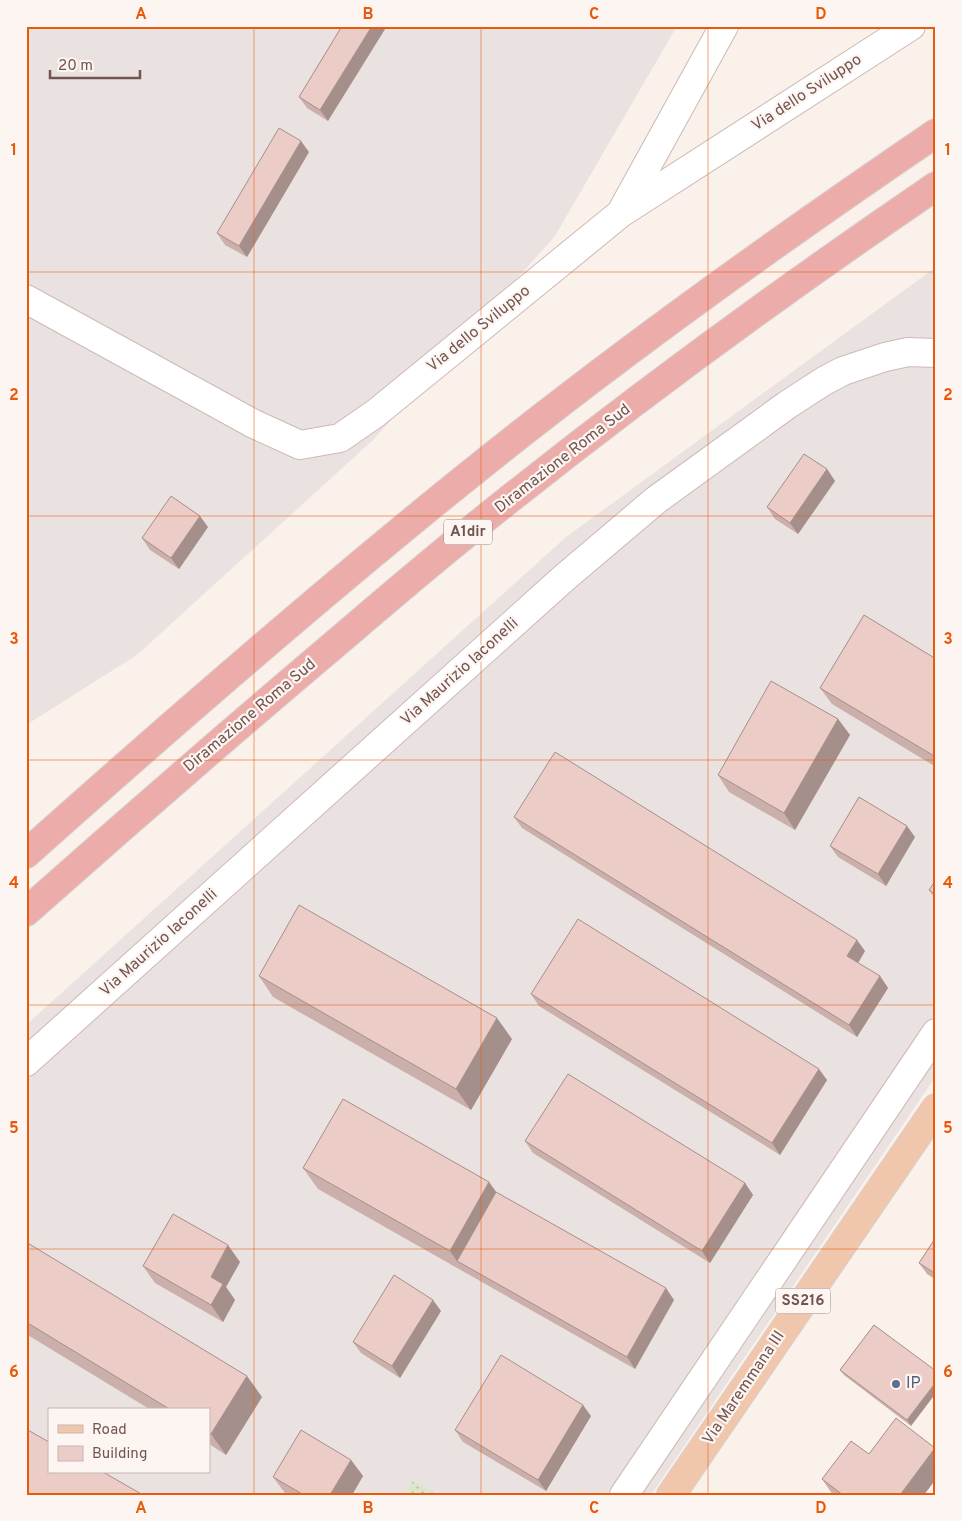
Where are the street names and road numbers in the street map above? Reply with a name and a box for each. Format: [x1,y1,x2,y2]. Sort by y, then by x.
street label: Via dello Sviluppo [748,50,866,136]
street label: Via dello Sviluppo [423,281,535,377]
street label: Diramazione Roma Sud [491,400,635,518]
road number: A1dir [444,520,492,544]
street label: Via Maurizio Iaconelli [397,614,523,730]
street label: Diramazione Roma Sud [180,655,320,777]
street label: Via Maurizio Iaconelli [96,885,222,1001]
road number: SS216 [776,1288,830,1314]
street label: Via Maremmana III [699,1327,789,1449]

